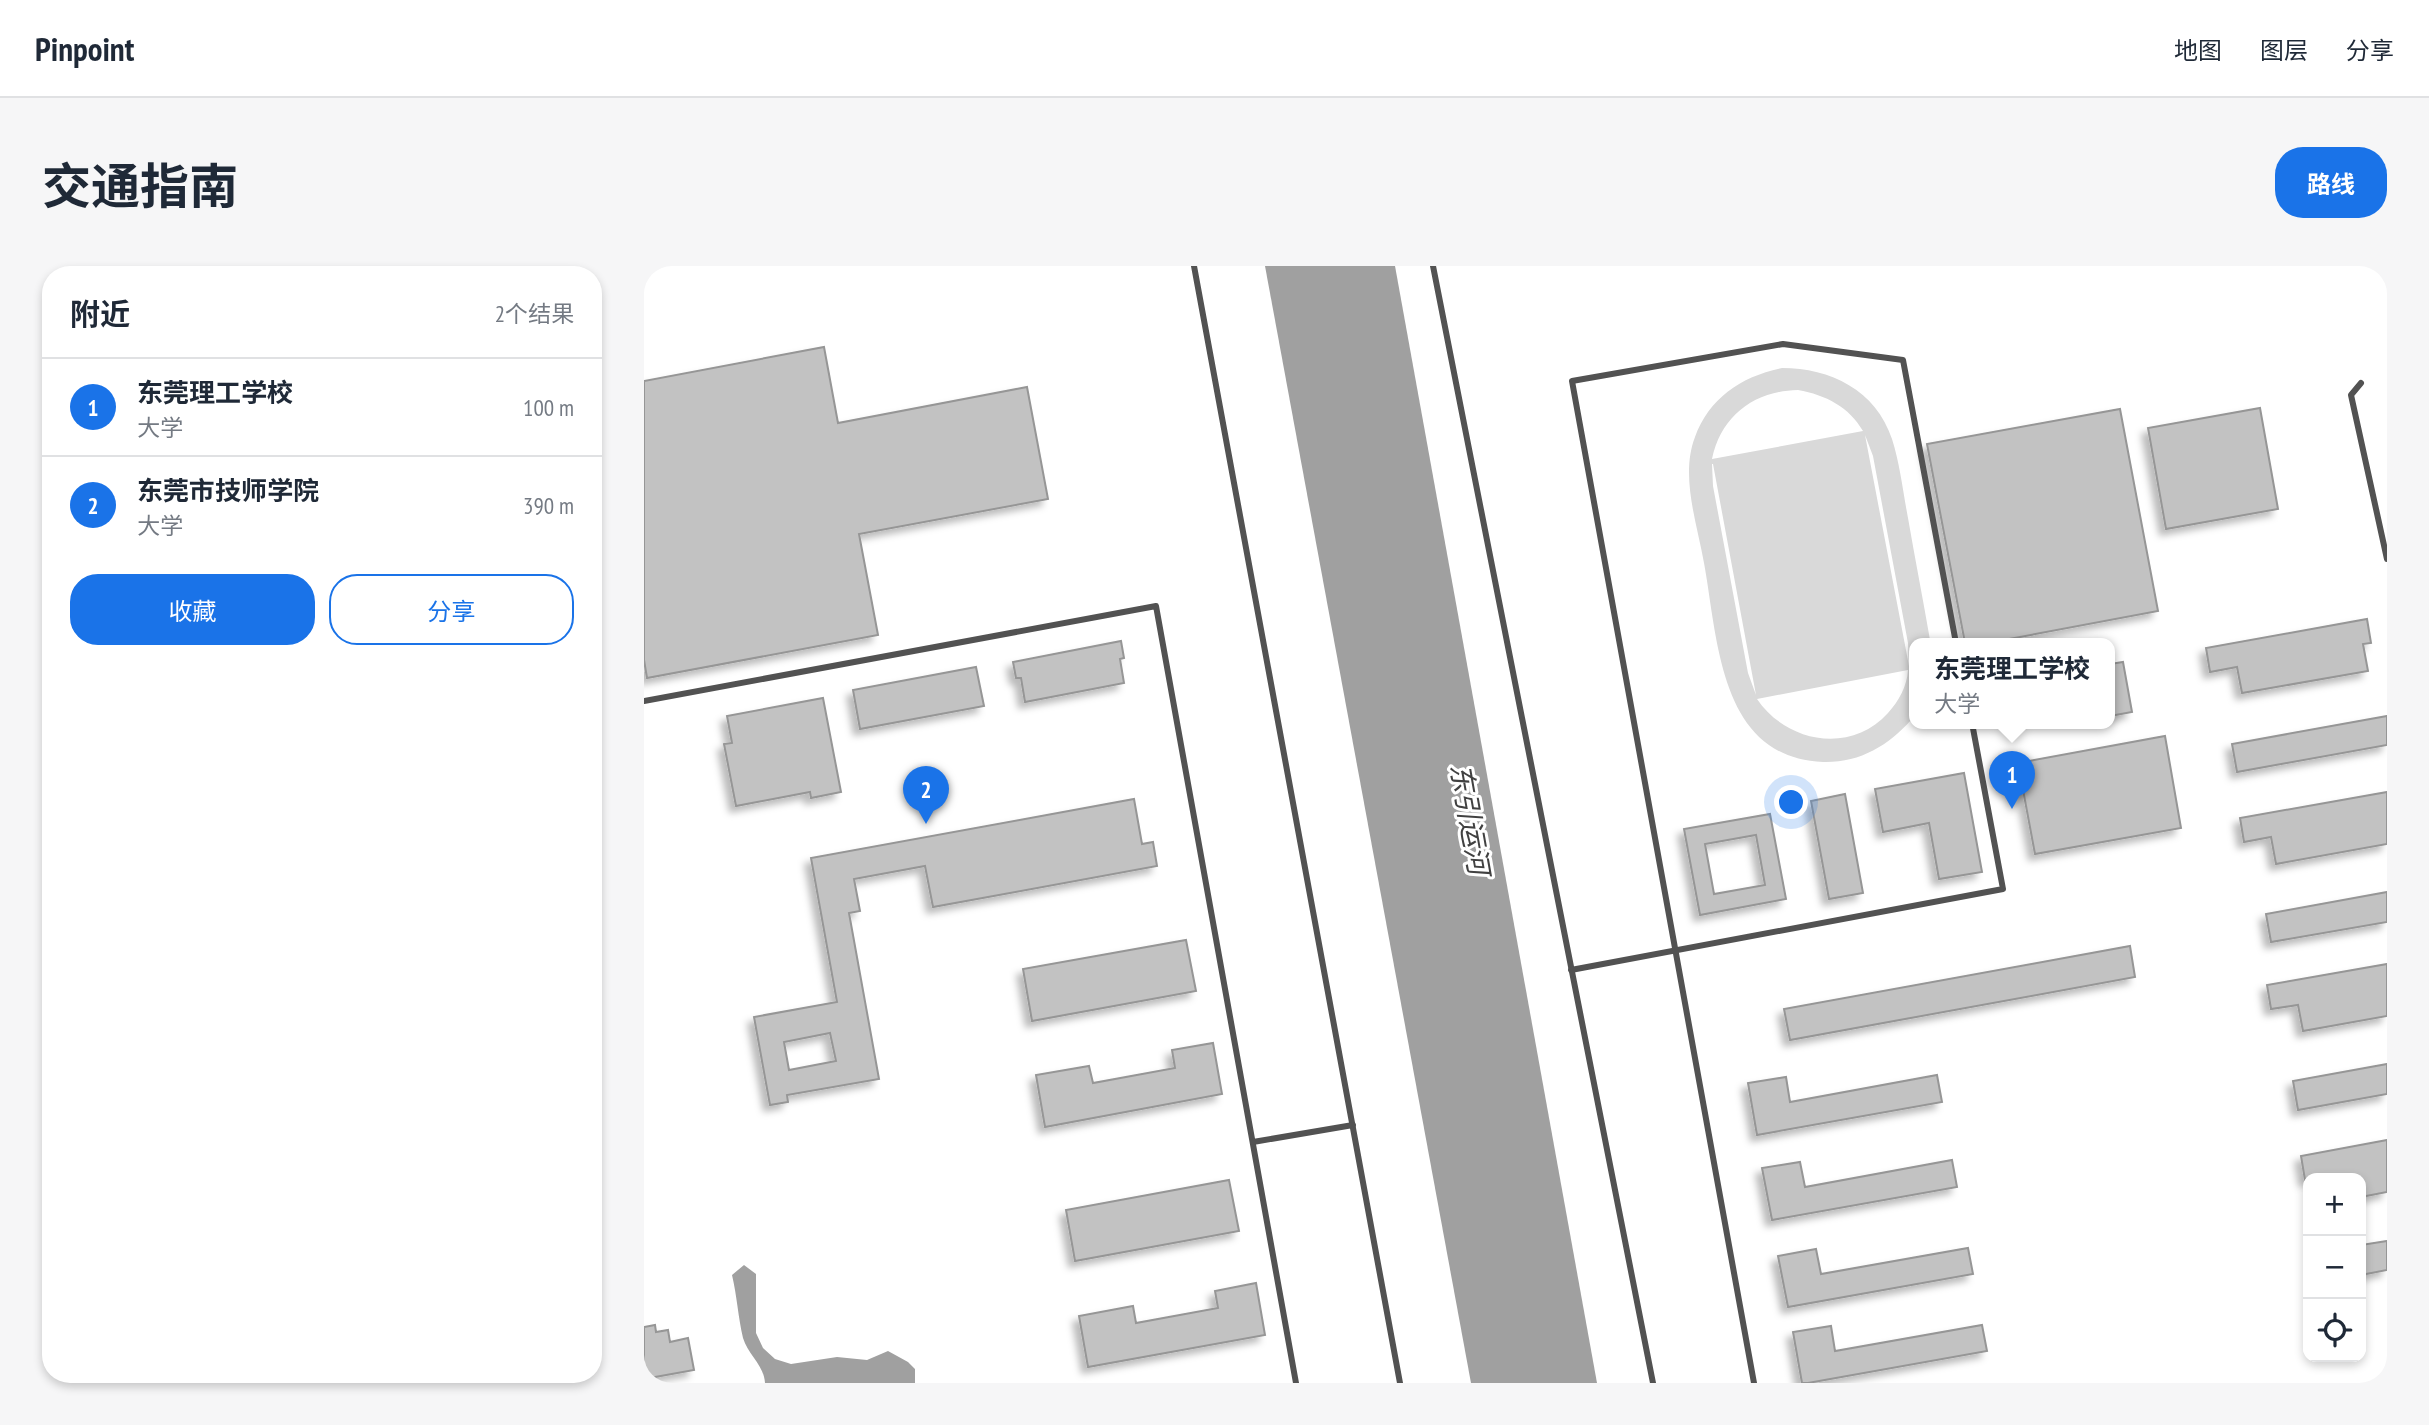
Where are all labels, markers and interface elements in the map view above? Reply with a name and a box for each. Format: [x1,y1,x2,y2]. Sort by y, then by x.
text: Pinpoint [35,27,134,70]
text: 地图 [2174,35,2222,66]
text: 图层 [2260,35,2308,66]
text: 分享 [2346,35,2394,66]
button: 路线 [2275,147,2387,218]
text: 交通指南 [42,154,238,218]
text: 附近 [70,294,130,333]
text: 2个结果 [495,299,574,328]
text: 东莞理工学校 [137,376,293,409]
text: 1 [88,393,99,422]
text: 100 m [523,393,574,422]
text: 大学 [137,413,183,442]
text: 东莞市技师学院 [137,474,319,507]
text: 2 [88,491,99,520]
text: 390 m [523,491,574,520]
text: 大学 [137,511,183,540]
button: 收藏 [70,574,315,645]
button: 分享 [329,574,574,645]
popup [1909,638,2115,729]
text: 东莞理工学校 [1934,652,2090,685]
text: 大学 [1934,689,1980,718]
pin: 1 [1989,751,2035,809]
water label: 东引运河 [1443,761,1499,882]
pin: 2 [903,766,949,824]
your location [1774,785,1808,819]
map controls [2303,1173,2366,1362]
button: + [2303,1173,2366,1236]
button: − [2303,1236,2366,1299]
button: locate [2303,1299,2366,1362]

